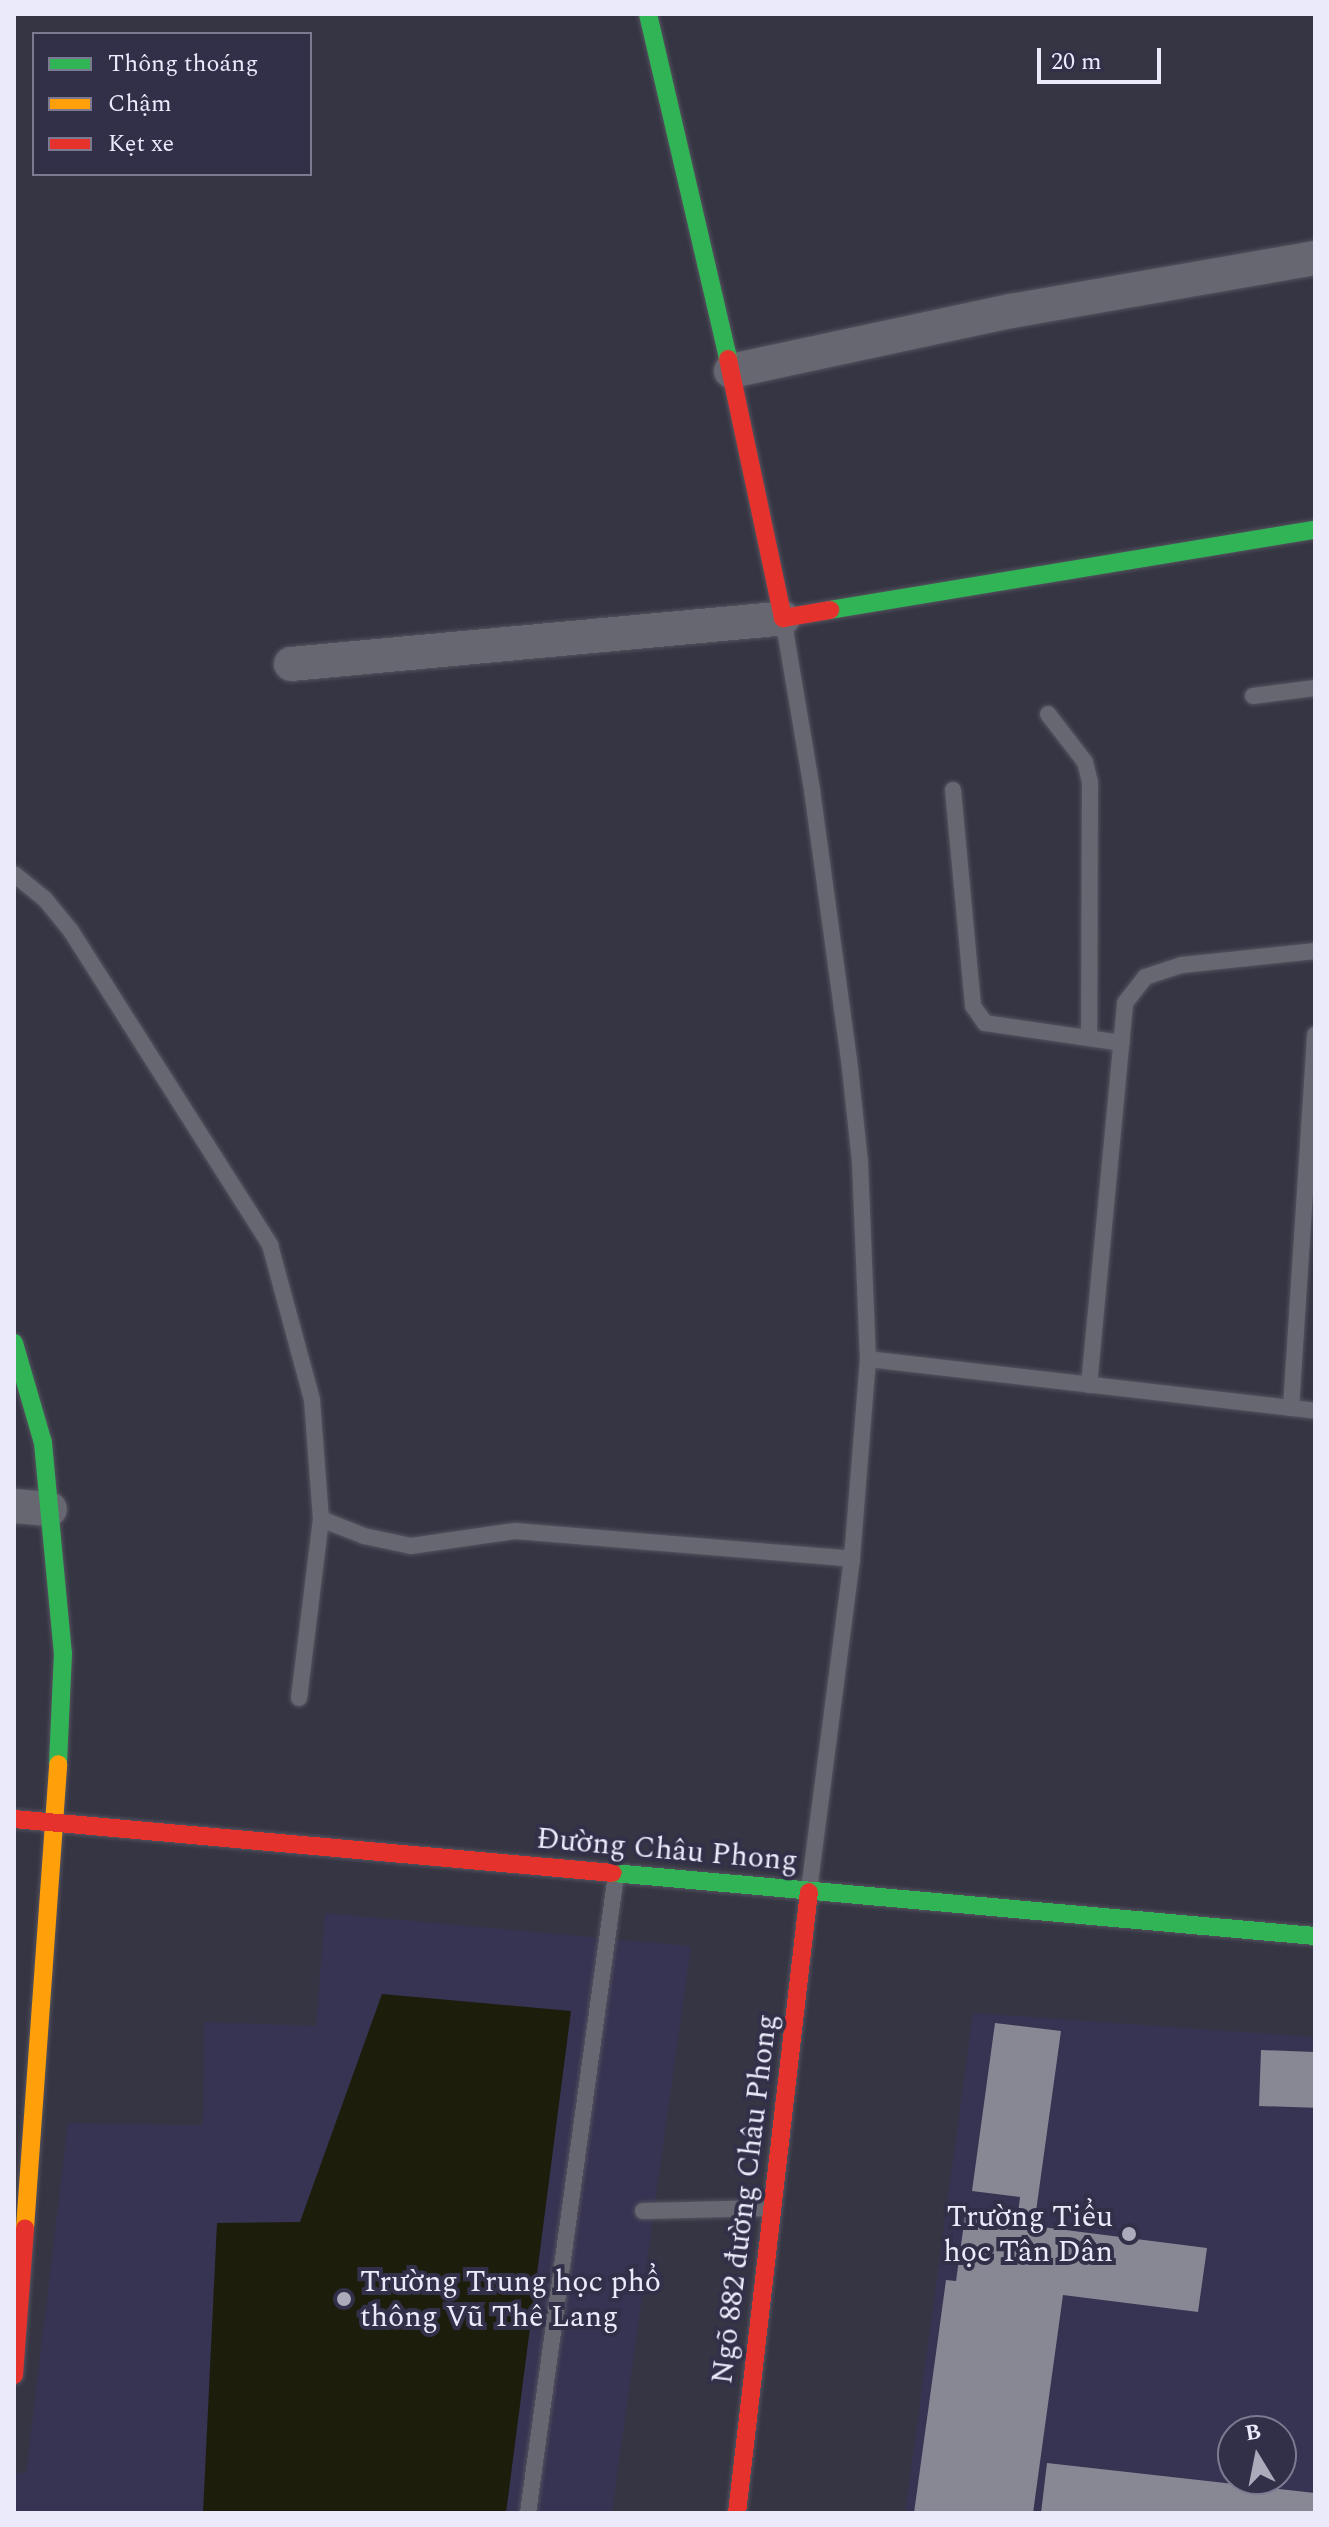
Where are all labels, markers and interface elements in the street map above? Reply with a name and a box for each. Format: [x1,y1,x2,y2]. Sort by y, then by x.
legend [32,32,312,176]
scale bar [1041,32,1165,82]
text: 20 m [1051,44,1102,80]
text: Thông thoáng [108,46,258,82]
text: Chậm [108,86,172,122]
text: Kẹt xe [108,126,174,162]
street label: Đường Châu Phong [535,1821,799,1879]
street label: Ngõ 882 đường Châu Phong [704,2012,786,2386]
place label: Trường Tiểu học Tân Dân [943,2199,1113,2270]
marker: Trường Tiểu học Tân Dân [1120,2225,1138,2243]
place label: Trường Trung học phổ thông Vũ Thê Lang [360,2264,661,2334]
marker: Trường Trung học phổ thông Vũ Thê Lang [335,2290,353,2308]
north arrow [1217,2415,1297,2495]
text: B [1243,2415,1264,2450]

